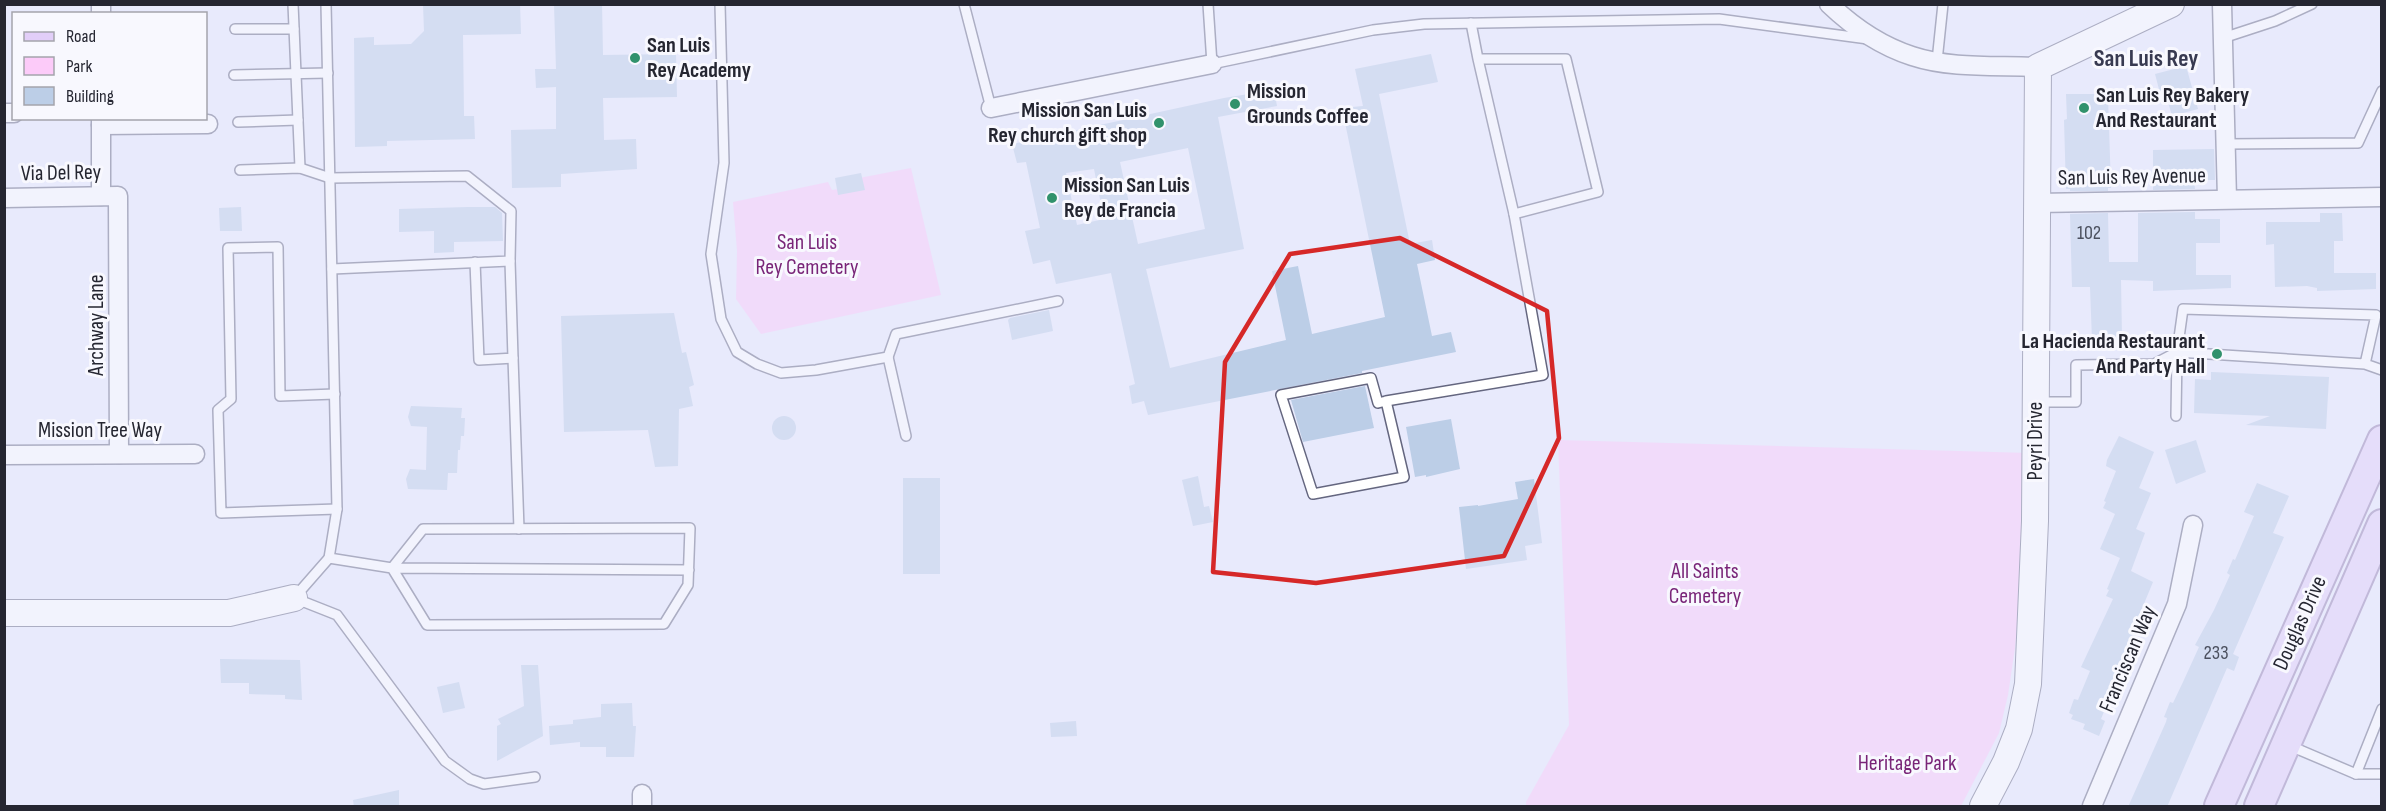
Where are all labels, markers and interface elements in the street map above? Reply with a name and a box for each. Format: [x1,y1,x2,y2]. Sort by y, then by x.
legend [12,12,207,120]
text: Road [66,26,96,47]
place label: San Luis Rey Academy [647,32,751,84]
district label: San Luis Rey [2094,44,2198,73]
marker: San Luis Rey Academy [628,51,642,65]
text: Park [66,56,92,77]
place label: Mission Grounds Coffee [1247,78,1369,130]
place label: San Luis Rey Bakery And Restaurant [2095,82,2249,134]
text: Building [66,86,114,107]
place label: Mission San Luis Rey church gift shop [988,97,1147,149]
marker: Mission Grounds Coffee [1228,97,1242,111]
marker: San Luis Rey Bakery And Restaurant [2077,101,2091,115]
marker: Mission San Luis Rey church gift shop [1152,116,1166,130]
street label: Via Del Rey [21,159,102,187]
street label: San Luis Rey Avenue [2058,162,2206,192]
place label: Mission San Luis Rey de Francia [1064,172,1190,224]
marker: Mission San Luis Rey de Francia [1045,191,1059,205]
house number: 102 [2077,221,2101,245]
park label: San Luis Rey Cemetery [755,229,859,281]
street label: Archway Lane [83,274,110,377]
place label: La Hacienda Restaurant And Party Hall [2021,328,2205,380]
marker: La Hacienda Restaurant And Party Hall [2210,347,2224,361]
street label: Peyri Drive [2022,402,2049,480]
street label: Mission Tree Way [38,417,162,444]
park label: All Saints Cemetery [1669,558,1742,610]
street label: Douglas Drive [2267,572,2333,674]
street label: Franciscan Way [2093,601,2163,716]
house number: 233 [2203,641,2229,665]
park label: Heritage Park [1858,750,1957,777]

